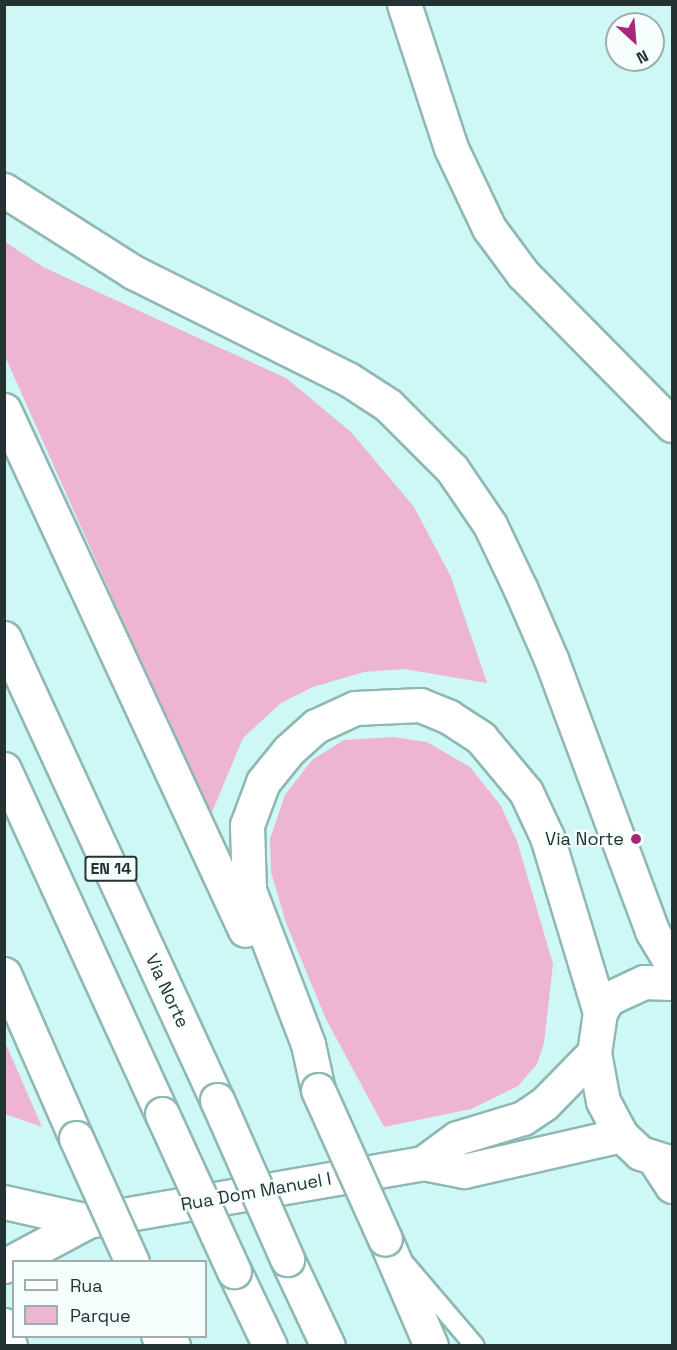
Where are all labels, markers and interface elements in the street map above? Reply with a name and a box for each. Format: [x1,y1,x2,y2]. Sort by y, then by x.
north arrow [605,12,665,72]
text: N [633,45,652,69]
place label: Via Norte [545,828,624,850]
marker: Via Norte [629,832,643,846]
road number: EN 14 [84,856,138,882]
street label: Via Norte [141,951,193,1031]
street label: Rua Dom Manuel I [179,1168,333,1216]
legend [12,1260,207,1338]
text: Rua [70,1274,103,1297]
text: Parque [70,1304,131,1327]

